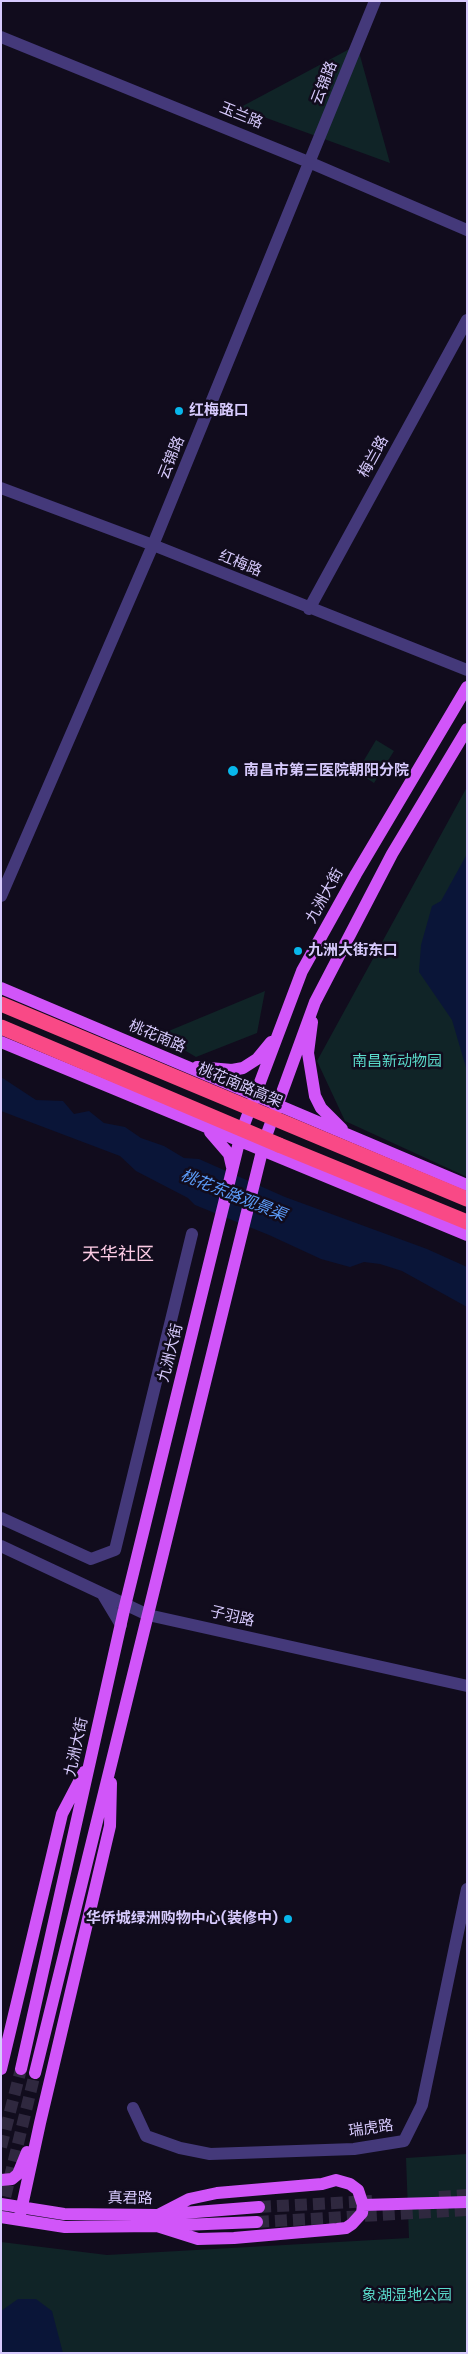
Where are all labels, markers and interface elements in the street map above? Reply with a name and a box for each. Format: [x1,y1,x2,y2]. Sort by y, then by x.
street label: 云锦路 [309,59,341,107]
street label: 玉兰路 [217,99,265,133]
place label: 红梅路口 [189,402,249,420]
marker: 红梅路口 [173,405,185,417]
street label: 梅兰路 [355,433,393,481]
street label: 云锦路 [155,434,189,482]
street label: 红梅路 [216,547,264,581]
place label: 南昌市第三医院朝阳分院 [244,762,409,780]
marker: 南昌市第三医院朝阳分院 [226,764,240,778]
street label: 九洲大街 [303,865,347,927]
place label: 九洲大街东口 [308,942,398,960]
marker: 九洲大街东口 [292,945,304,957]
street label: 桃花南路 [126,1017,188,1057]
park label: 南昌新动物园 [352,1053,442,1071]
street label: 桃花南路高架 [195,1060,285,1112]
water label: 桃花东路观景渠 [177,1166,289,1226]
district label: 天华社区 [82,1244,154,1266]
street label: 九洲大街 [155,1322,187,1384]
street label: 子羽路 [208,1603,256,1631]
street label: 九洲大街 [62,1716,92,1778]
place label: 华侨城绿洲购物中心(装修中) [86,1910,278,1928]
marker: 华侨城绿洲购物中心(装修中) [282,1913,294,1925]
street label: 瑞虎路 [347,2117,395,2141]
street label: 真君路 [107,2190,153,2208]
park label: 象湖湿地公园 [362,2287,452,2305]

